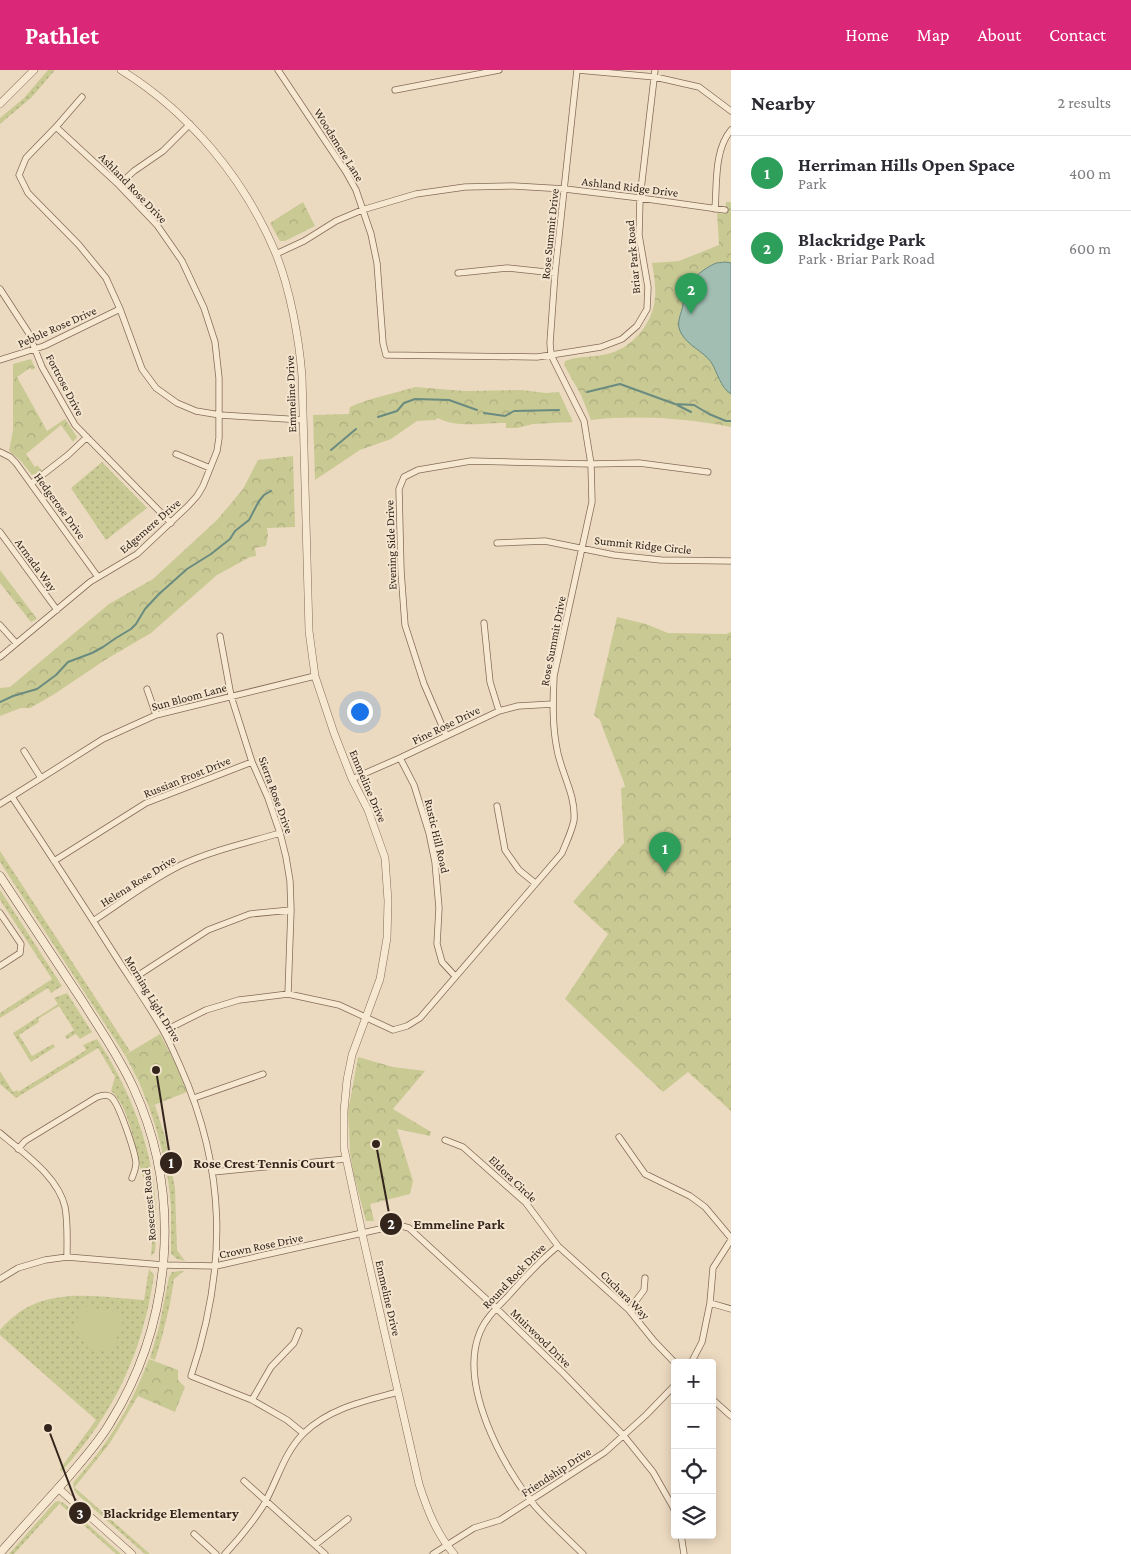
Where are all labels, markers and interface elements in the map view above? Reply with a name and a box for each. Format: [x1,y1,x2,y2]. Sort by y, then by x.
text: Pathlet [25,22,99,49]
text: Home [846,25,889,45]
text: Map [917,25,949,45]
text: About [977,25,1021,45]
text: Contact [1049,25,1106,45]
text: Nearby [751,91,815,115]
text: 2 results [1058,94,1111,111]
street label: Woodsmere Lane [311,106,367,184]
street label: Ashland Rose Drive [96,150,170,226]
text: Herriman Hills Open Space [798,154,1015,175]
text: 1 [764,165,770,182]
text: 400 m [1069,165,1111,182]
street label: Ashland Ridge Drive [581,174,679,200]
text: Park [798,175,826,192]
street label: Rose Summit Drive [538,188,562,280]
street label: Briar Park Road [623,219,643,294]
text: Blackridge Park [798,229,925,250]
text: 2 [763,240,771,257]
text: 600 m [1069,240,1111,257]
text: Park · Briar Park Road [798,250,935,267]
pin: 2 [675,273,707,314]
street label: Pebble Rose Drive [15,303,99,351]
street label: Fortrose Drive [43,352,87,418]
street label: Emmeline Drive [283,355,299,433]
street label: Hedgerose Drive [31,470,89,542]
street label: Edgemere Drive [117,496,183,556]
street label: Evening Side Drive [382,500,400,590]
street label: Summit Ridge Circle [594,533,692,557]
street label: Armada Way [12,536,60,595]
street label: Rose Summit Drive [537,595,569,687]
street label: Sun Bloom Lane [150,680,228,714]
your location [347,699,373,725]
street label: Pine Rose Drive [410,703,482,747]
street label: Emmeline Drive [346,748,390,824]
street label: Russian Frost Drive [141,753,233,801]
street label: Sierra Rose Drive [256,755,296,835]
street label: Rustic Hill Road [422,797,453,875]
pin: 1 [649,832,681,873]
street label: Helena Rose Drive [98,852,178,910]
street label: Morning Light Drive [122,953,184,1045]
callout: Rose Crest Tennis Court [159,1148,345,1177]
street label: Eldora Circle [486,1153,540,1205]
text: 1 [168,1155,174,1171]
text: Rose Crest Tennis Court [193,1155,336,1171]
street label: Rosecrest Road [139,1168,159,1241]
callout: Emmeline Park [379,1210,515,1239]
text: 2 [387,1216,395,1232]
text: Emmeline Park [414,1216,505,1232]
street label: Crown Rose Drive [218,1230,304,1262]
street label: Round Rock Drive [479,1240,549,1312]
street label: Emmeline Drive [372,1259,404,1337]
street label: Cuchara Way [598,1268,653,1323]
street label: Muirwood Drive [508,1306,574,1370]
map controls [671,1359,716,1539]
button: + [671,1359,716,1404]
button: − [671,1404,716,1449]
street label: Friendship Drive [519,1444,593,1500]
button: locate [671,1449,716,1494]
button: layers [671,1494,716,1539]
callout: Blackridge Elementary [68,1499,249,1528]
text: Blackridge Elementary [103,1505,239,1521]
text: 3 [76,1506,84,1522]

